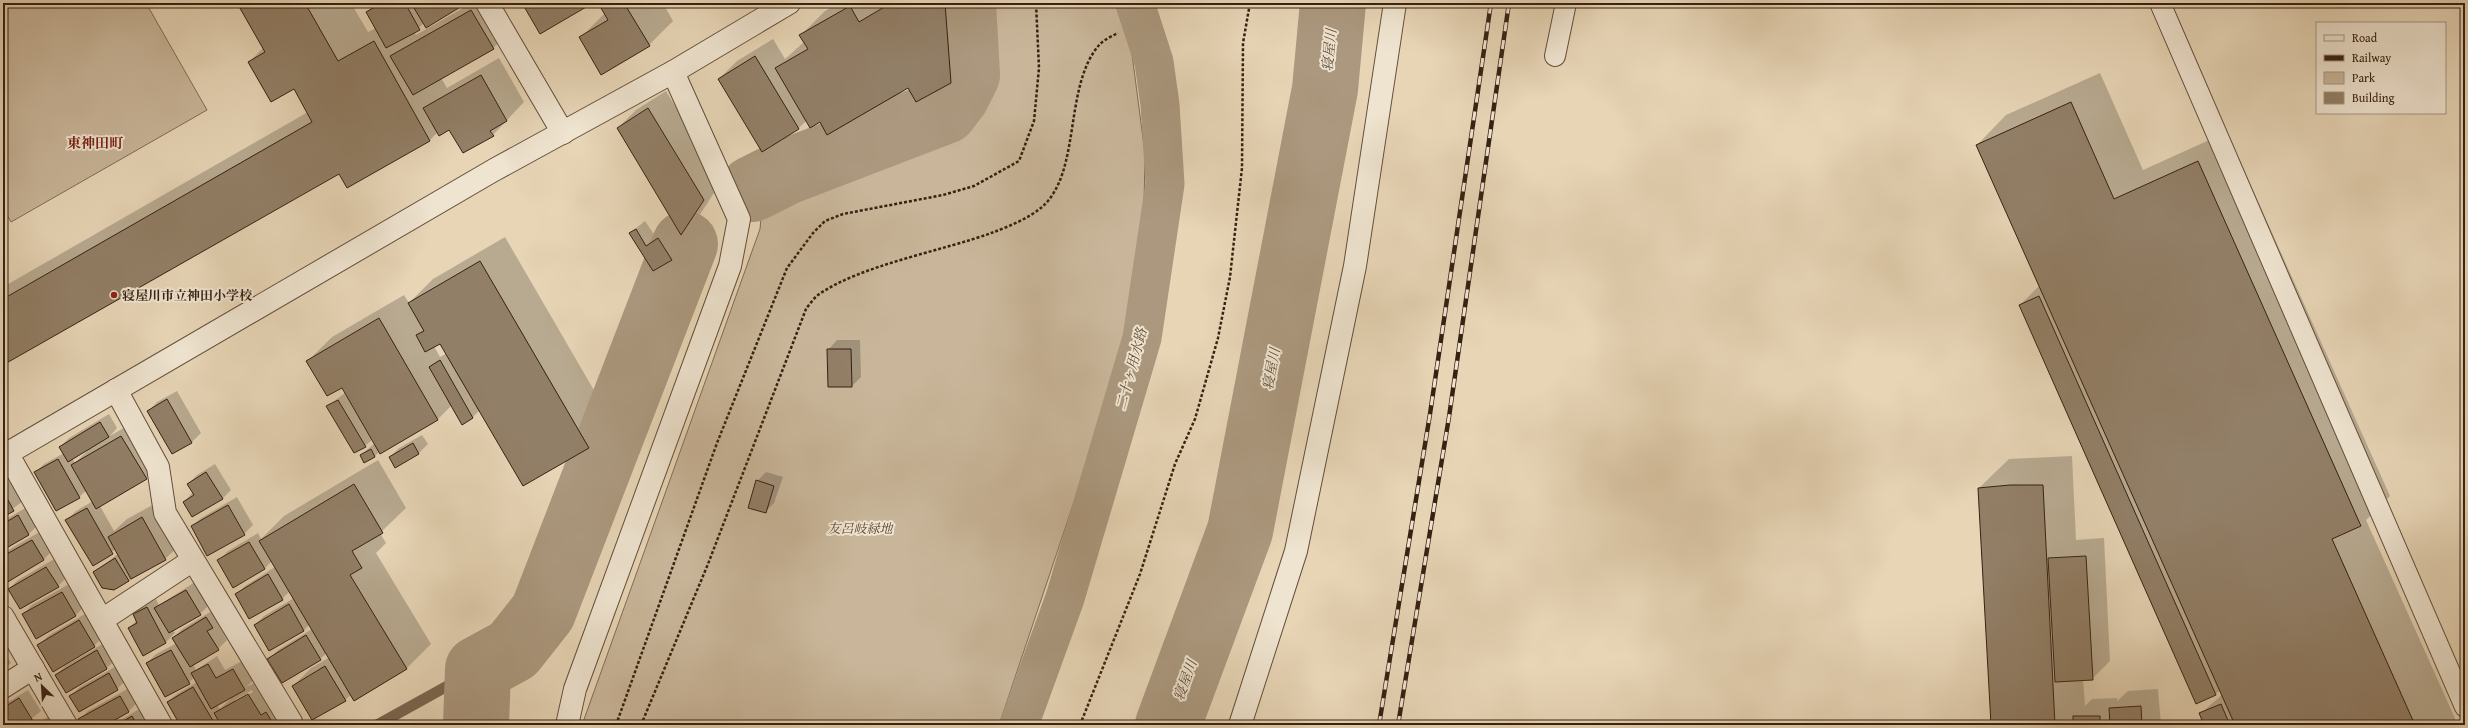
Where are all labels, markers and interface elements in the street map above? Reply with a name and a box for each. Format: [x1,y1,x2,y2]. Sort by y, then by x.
legend [2316,22,2446,114]
water label: 寝屋川 [1317,26,1341,72]
text: Road [2352,29,2378,46]
text: Railway [2352,49,2391,66]
text: Park [2352,69,2376,86]
text: Building [2352,89,2395,106]
district label: 東神田町 [67,133,124,153]
place label: 寝屋川市立神田小学校 [122,286,253,305]
marker: 寝屋川市立神田小学校 [109,290,119,300]
water label: 二十ヶ用水路 [1110,325,1152,412]
water label: 寝屋川 [1257,345,1285,392]
park label: 友呂岐緑地 [827,519,894,538]
water label: 寝屋川 [1168,655,1202,703]
north arrow [22,666,62,706]
text: N [31,668,45,686]

